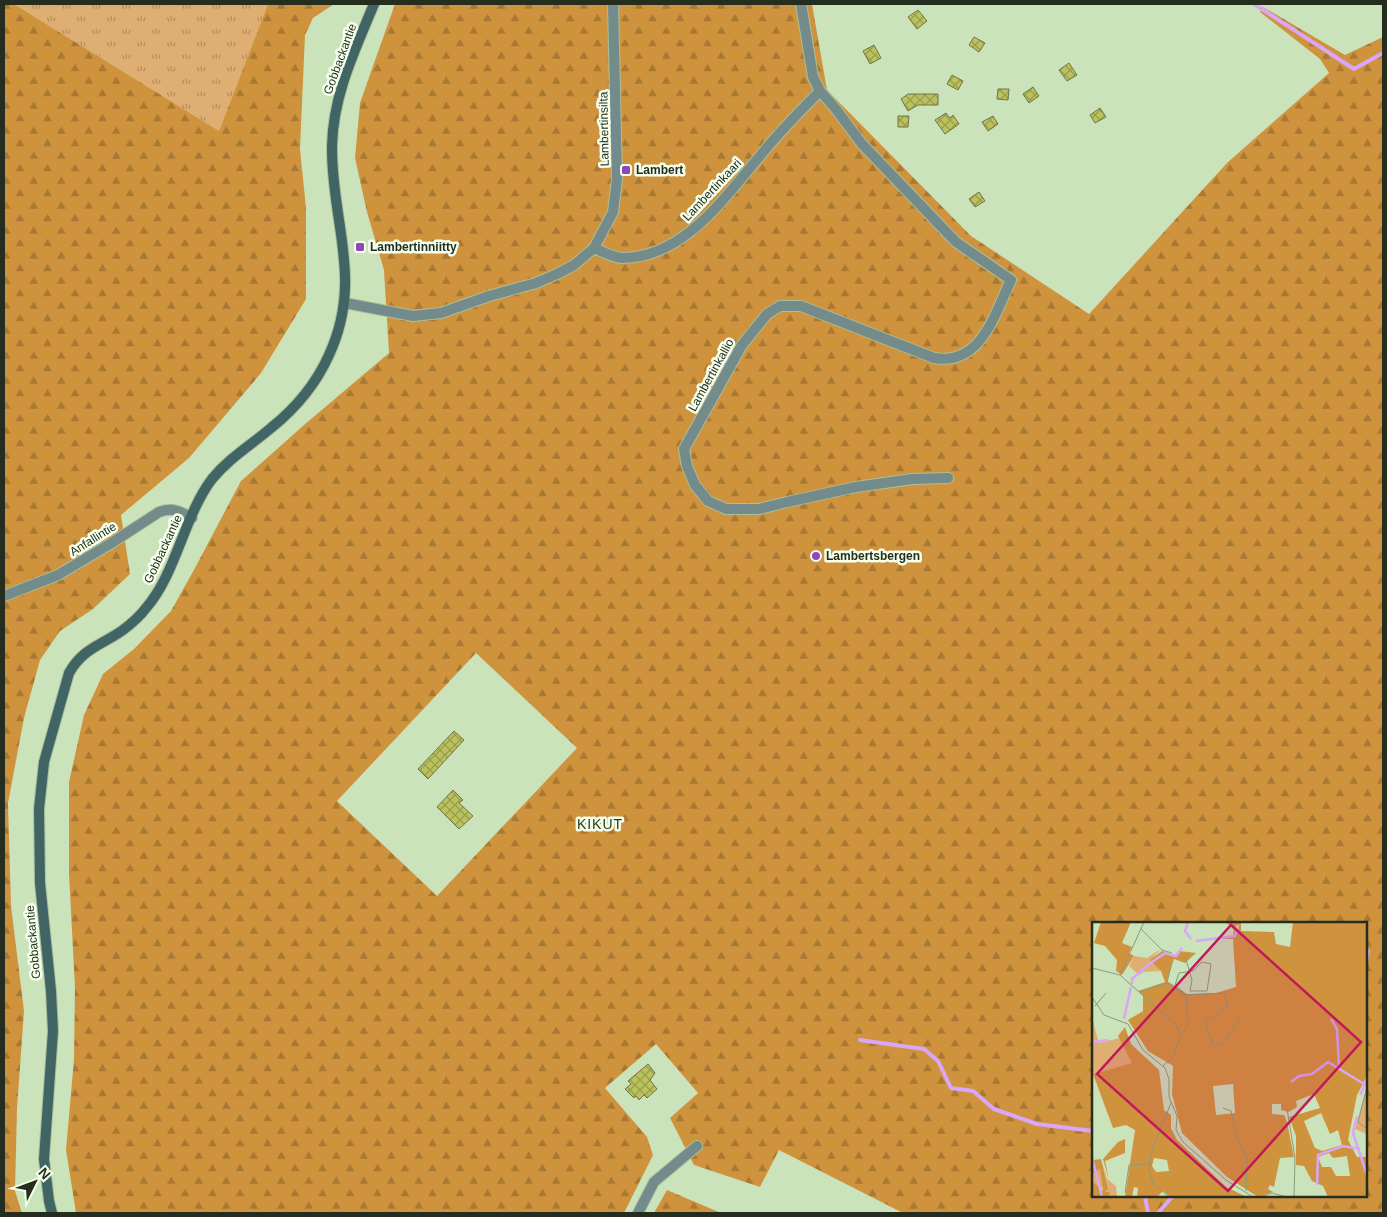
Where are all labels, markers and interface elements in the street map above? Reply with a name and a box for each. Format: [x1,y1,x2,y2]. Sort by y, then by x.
street label: Gobbackantie [321,22,359,96]
street label: Lambertinsilta [596,91,612,166]
street label: Lambertinkaari [680,156,744,224]
place label: Lambert [636,163,683,177]
marker: Lambert [620,164,632,176]
place label: Lambertinniitty [370,240,457,254]
marker: Lambertinniitty [354,241,366,253]
street label: Lambertinkallio [685,336,737,414]
street label: Gobbackantie [141,512,185,586]
street label: Anfallintie [67,519,119,559]
place label: Lambertsbergen [826,549,920,563]
marker: Lambertsbergen [810,550,822,562]
district label: KIKUT [577,816,623,832]
street label: Gobbackantie [23,904,43,980]
inset map [1092,922,1367,1197]
north arrow [10,1157,60,1207]
text: N [35,1164,54,1182]

